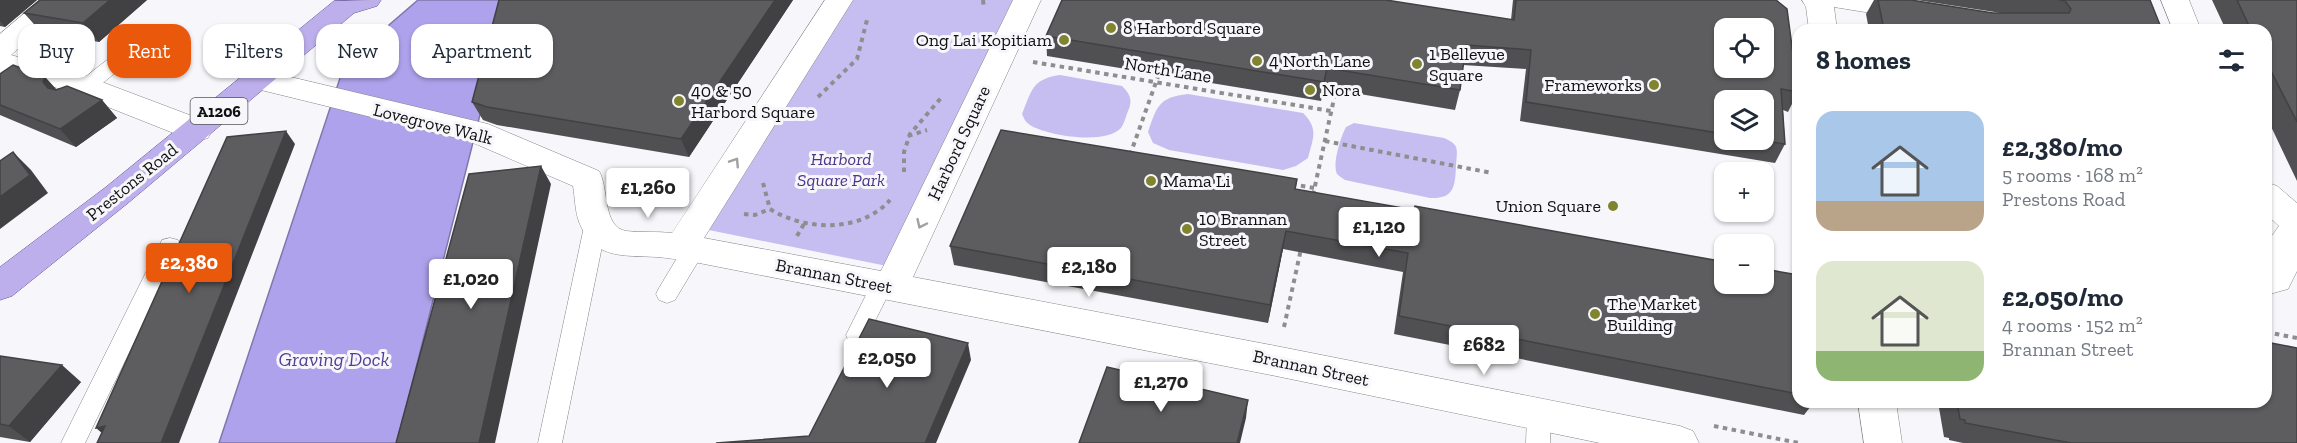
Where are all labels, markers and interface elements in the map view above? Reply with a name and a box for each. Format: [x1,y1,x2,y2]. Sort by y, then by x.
place label: 8 Harbord Square [1123,17,1261,39]
map controls [1714,18,1774,294]
button: locate [1714,18,1774,78]
marker: 8 Harbord Square [1104,21,1118,35]
chip: Buy [18,24,95,78]
chip: Rent [107,24,191,78]
chip: Filters [203,24,304,78]
chip: New [316,24,399,78]
chip: Apartment [411,24,553,78]
place label: Ong Lai Kopitiam [916,29,1052,51]
marker: Ong Lai Kopitiam [1057,33,1071,47]
place label: 1 Bellevue Square [1429,43,1505,86]
text: 8 homes [1816,44,1911,76]
icon: filters [2215,44,2248,77]
place label: 4 North Lane [1269,50,1370,72]
street label: North Lane [1123,52,1213,88]
marker: 4 North Lane [1250,54,1264,68]
marker: 1 Bellevue Square [1410,57,1424,71]
place label: Frameworks [1544,74,1642,96]
marker: Frameworks [1647,78,1661,92]
place label: Nora [1322,79,1361,101]
place label: 40 & 50 Harbord Square [691,80,815,123]
street label: Harbord Square [923,82,995,204]
marker: Nora [1303,83,1317,97]
button: layers [1714,90,1774,150]
marker: 40 & 50 Harbord Square [672,94,686,108]
road number: A1206 [190,98,248,124]
street label: Lovegrove Walk [371,99,496,150]
text: £2,380/mo [2002,131,2123,163]
icon: home [1864,135,1936,207]
street label: Prestons Road [82,138,182,226]
park label: Harbord Square Park [797,148,885,191]
one-way arrow [728,158,739,169]
button: + [1714,162,1774,222]
text: 5 rooms · 168 m² [2002,163,2143,187]
pin: £1,260 [599,168,697,219]
place label: Mama Li [1163,170,1231,192]
marker: Mama Li [1144,174,1158,188]
text: £1,260 [620,175,676,199]
text: Prestons Road [2002,187,2125,211]
place label: Union Square [1496,195,1601,217]
marker: Union Square [1606,199,1620,213]
pin: £1,120 [1330,207,1428,258]
place label: 10 Brannan Street [1199,208,1288,251]
text: £1,120 [1353,214,1405,238]
one-way arrow [917,217,929,228]
marker: 10 Brannan Street [1180,222,1194,236]
button: − [1714,234,1774,294]
pin: £2,380 [140,243,238,294]
pin: £2,180 [1040,247,1138,298]
text: £2,380 [160,250,218,274]
street label: Brannan Street [774,254,894,298]
text: £2,180 [1061,254,1117,278]
pin: £1,020 [422,259,520,310]
text: £1,020 [443,266,499,290]
text: £2,050/mo [2002,281,2123,313]
icon: home [1864,285,1936,357]
place label: The Market Building [1607,293,1697,336]
marker: The Market Building [1588,307,1602,321]
text: 4 rooms · 152 m² [2002,313,2143,337]
pin: £682 [1448,325,1520,376]
text: £682 [1463,332,1505,356]
text: Brannan Street [2002,337,2133,361]
pin: £2,050 [838,338,936,389]
text: £2,050 [858,345,916,369]
street label: Brannan Street [1251,345,1371,391]
water label: Graving Dock [278,347,390,371]
pin: £1,270 [1112,362,1210,413]
text: £1,270 [1134,369,1188,393]

